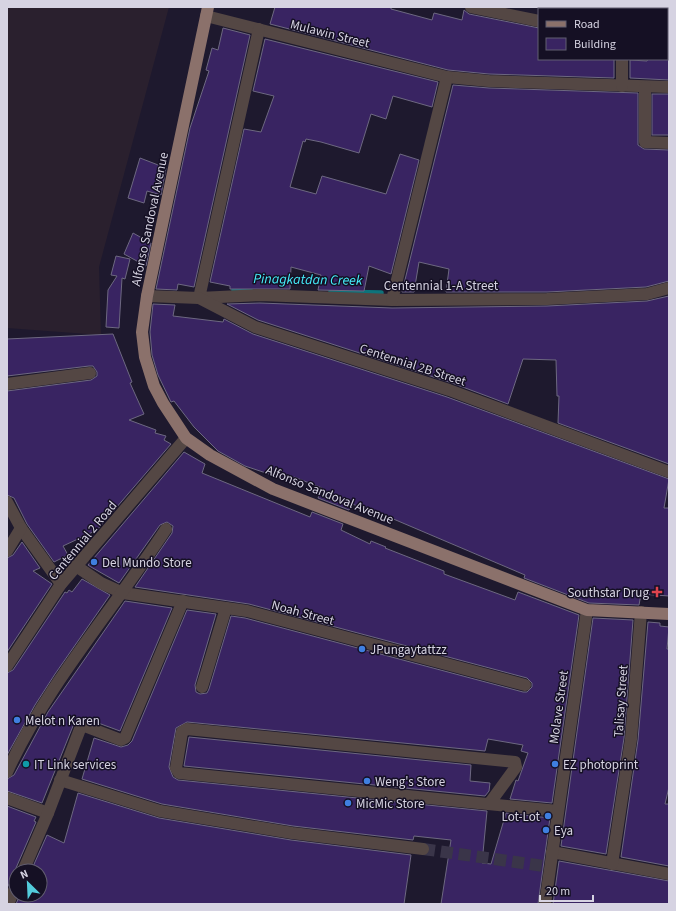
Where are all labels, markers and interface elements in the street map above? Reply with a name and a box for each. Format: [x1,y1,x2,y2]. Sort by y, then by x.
legend [538,8,668,60]
street label: Mulawin Street [288,15,372,53]
text: Road [574,16,600,33]
text: Building [574,36,616,53]
street label: Alfonso Sandoval Avenue [127,151,173,288]
water label: Pinagkatdan Creek [253,269,363,291]
street label: Centennial 1-A Street [384,277,499,295]
street label: Centennial 2B Street [357,339,469,391]
street label: Alfonso Sandoval Avenue [263,461,396,529]
street label: Centennial 2 Road [44,497,121,584]
place label: Del Mundo Store [102,554,192,572]
marker: Del Mundo Store [89,557,99,567]
place label: Southstar Drug [567,584,649,602]
marker: Southstar Drug [652,587,662,597]
street label: Noah Street [269,596,337,630]
place label: JPungaytattzz [370,641,447,659]
marker: JPungaytattzz [357,644,367,654]
street label: Talisay Street [609,664,633,738]
street label: Molave Street [545,669,573,745]
place label: Melot n Karen [25,712,100,730]
marker: Melot n Karen [12,715,22,725]
place label: IT Link services [34,756,117,774]
place label: EZ photoprint [563,756,639,774]
marker: IT Link services [21,759,31,769]
marker: EZ photoprint [550,759,560,769]
place label: Weng's Store [375,773,445,791]
marker: Weng's Store [362,776,372,786]
place label: MicMic Store [356,795,424,813]
marker: MicMic Store [343,798,353,808]
place label: Lot-Lot [502,808,541,826]
marker: Lot-Lot [543,811,553,821]
place label: Eya [554,822,573,840]
marker: Eya [541,825,551,835]
north arrow [8,863,48,903]
text: N [18,866,31,883]
scale bar [540,877,593,903]
text: 20 m [546,883,570,900]

